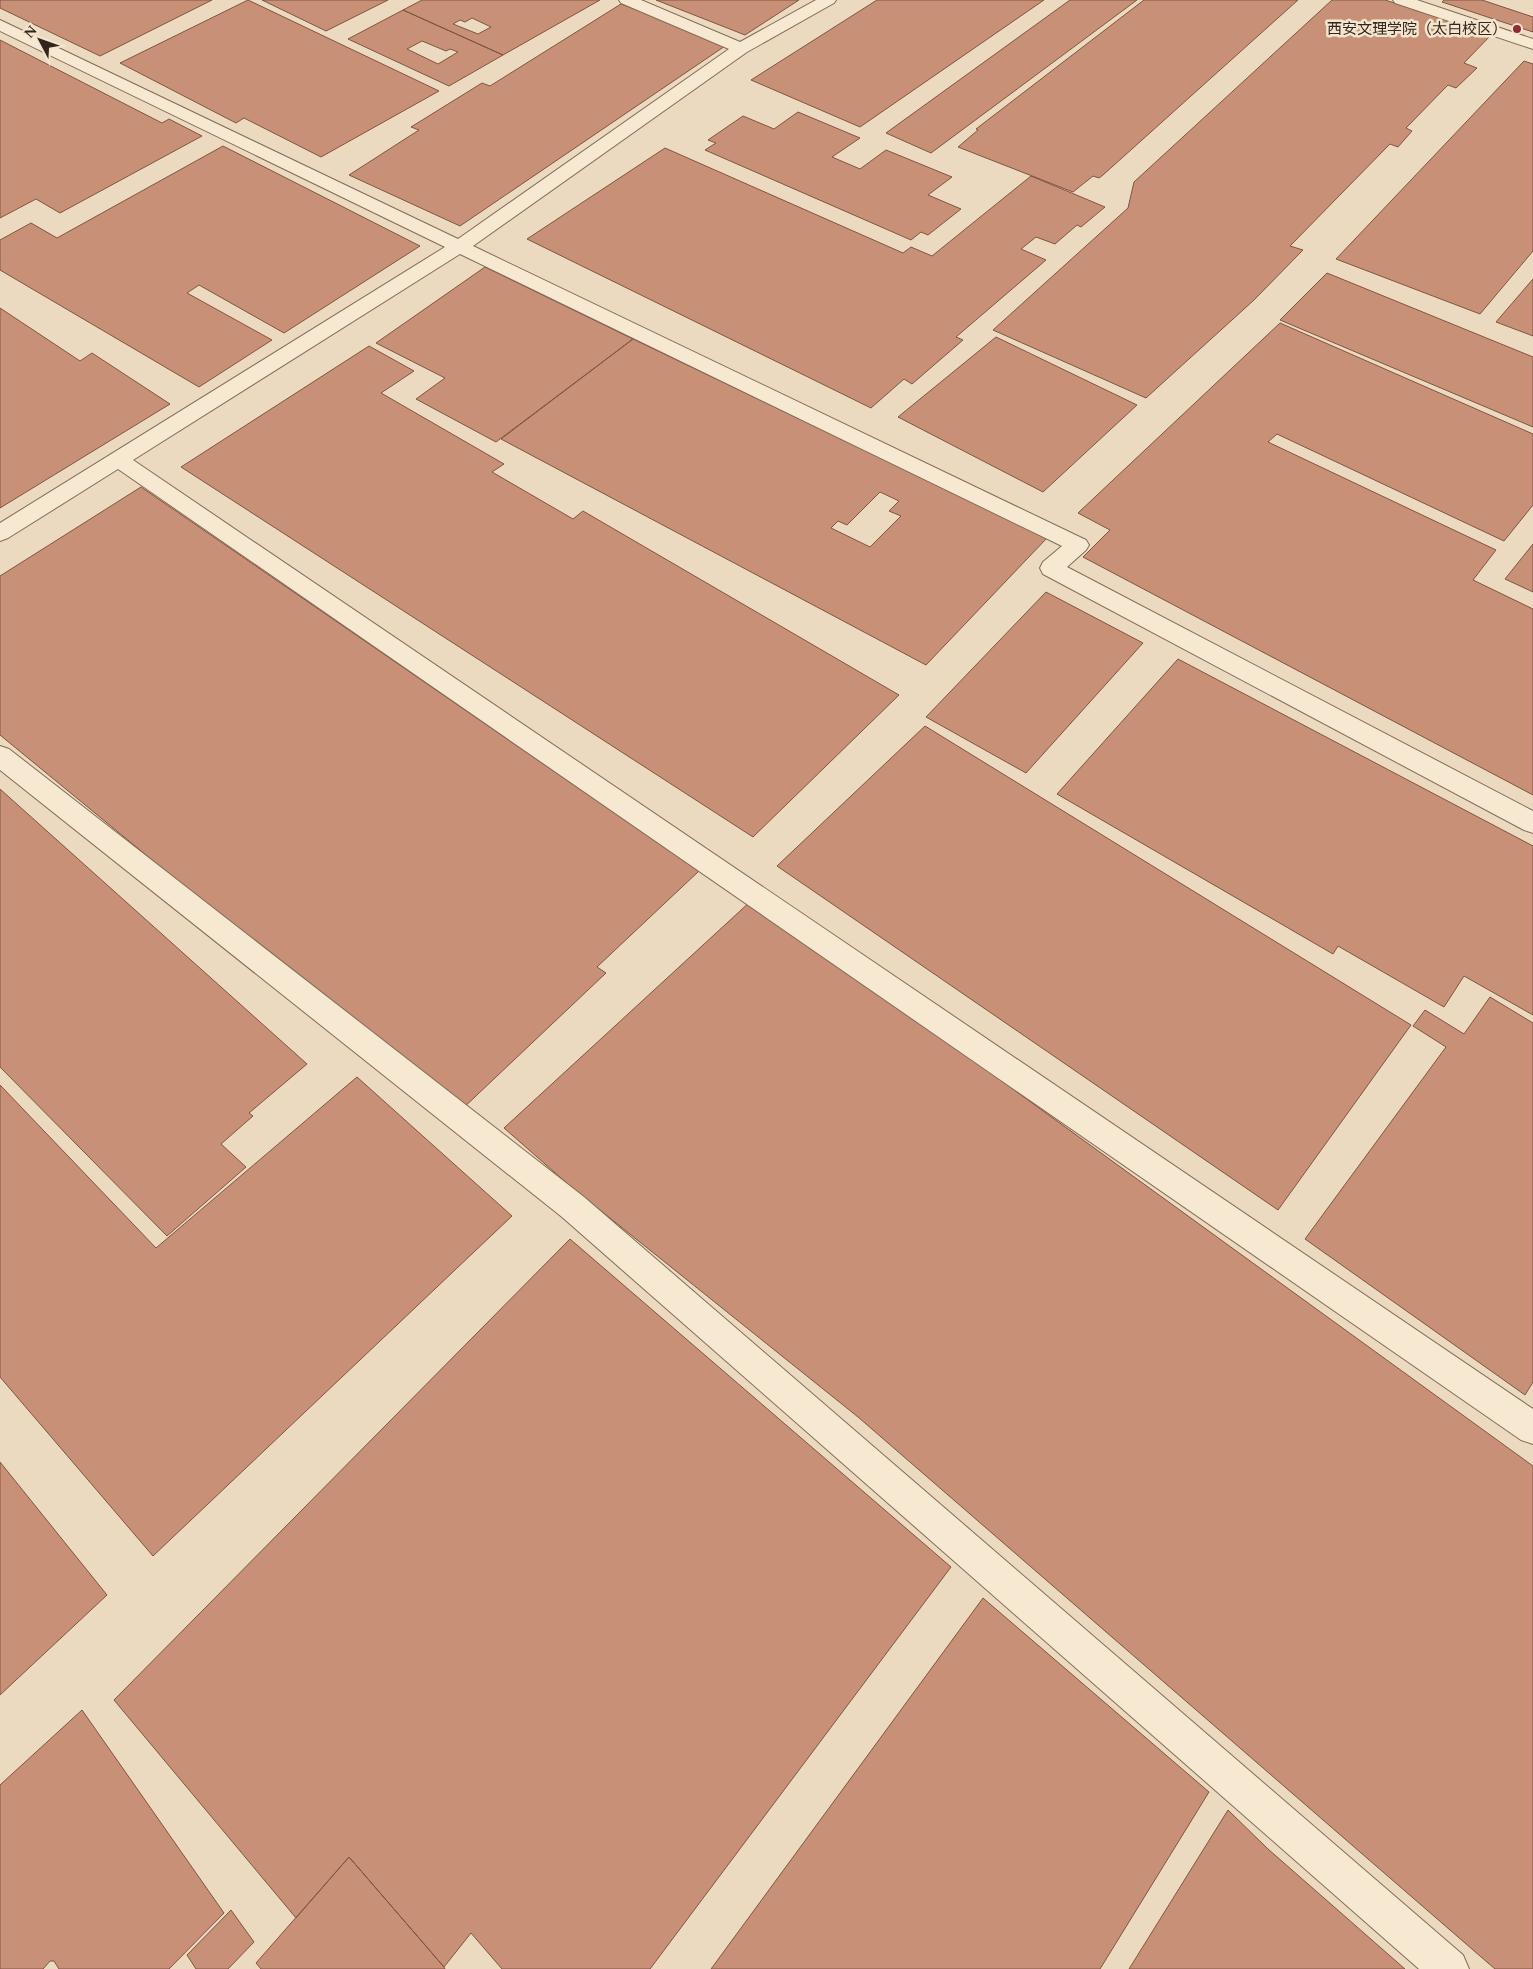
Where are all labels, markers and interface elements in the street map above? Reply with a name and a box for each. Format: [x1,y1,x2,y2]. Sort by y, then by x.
north arrow [15,15,65,65]
place label: 西安文理学院（太白校区） [1327,18,1507,41]
text: N [19,21,42,43]
marker: 西安文理学院（太白校区） [1511,23,1523,35]

